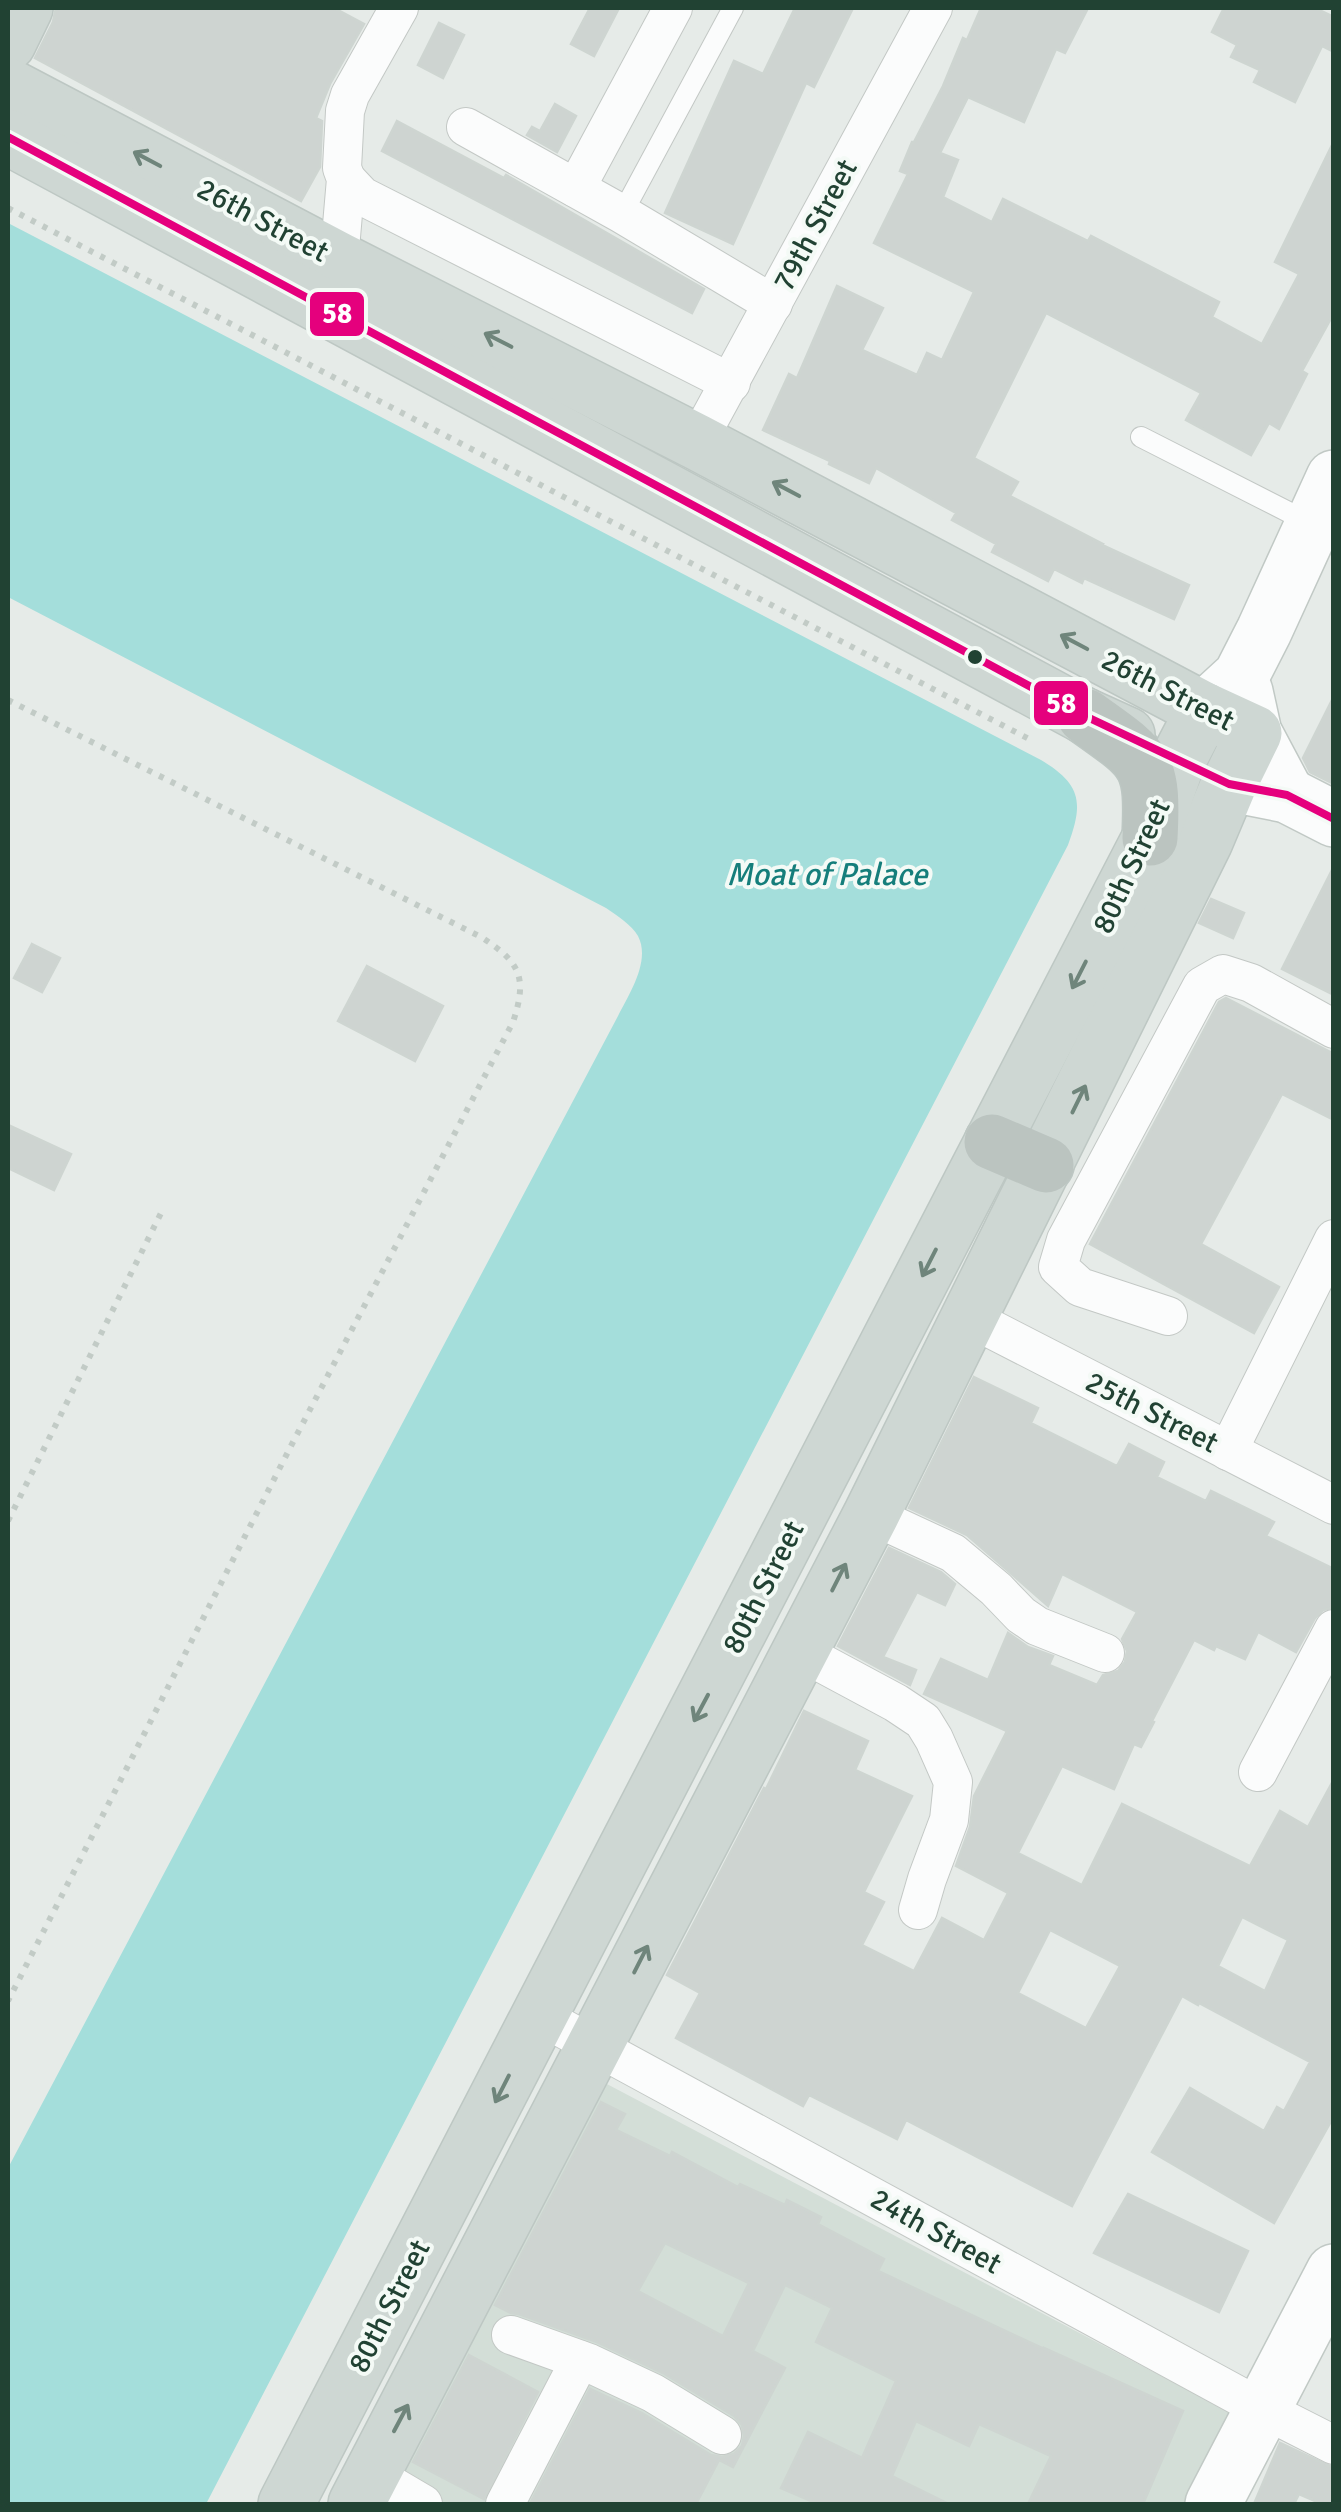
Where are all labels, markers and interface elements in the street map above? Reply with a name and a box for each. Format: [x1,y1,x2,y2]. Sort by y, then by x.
one-way arrow [132,149,162,168]
street label: 79th Street [765,153,866,297]
street label: 26th Street [191,170,335,271]
line badge: 58 [308,290,366,338]
text: 58 [322,297,352,331]
one-way arrow [483,330,513,349]
one-way arrow [772,479,802,499]
one-way arrow [1059,631,1089,651]
street label: 26th Street [1095,641,1240,740]
unlabelled marker [965,647,985,667]
line badge: 58 [1032,679,1090,727]
text: 58 [1046,687,1076,721]
street label: 80th Street [1084,793,1179,939]
water label: Moat of Palace [727,855,929,894]
one-way arrow [1069,959,1088,989]
one-way arrow [1070,1084,1089,1114]
one-way arrow [919,1248,938,1278]
street label: 25th Street [1079,1363,1224,1462]
street label: 80th Street [714,1515,813,1660]
one-way arrow [831,1563,850,1593]
one-way arrow [691,1692,710,1722]
one-way arrow [632,1944,652,1974]
one-way arrow [492,2074,511,2104]
street label: 24th Street [864,2180,1008,2283]
street label: 80th Street [340,2234,439,2379]
one-way arrow [392,2403,411,2433]

